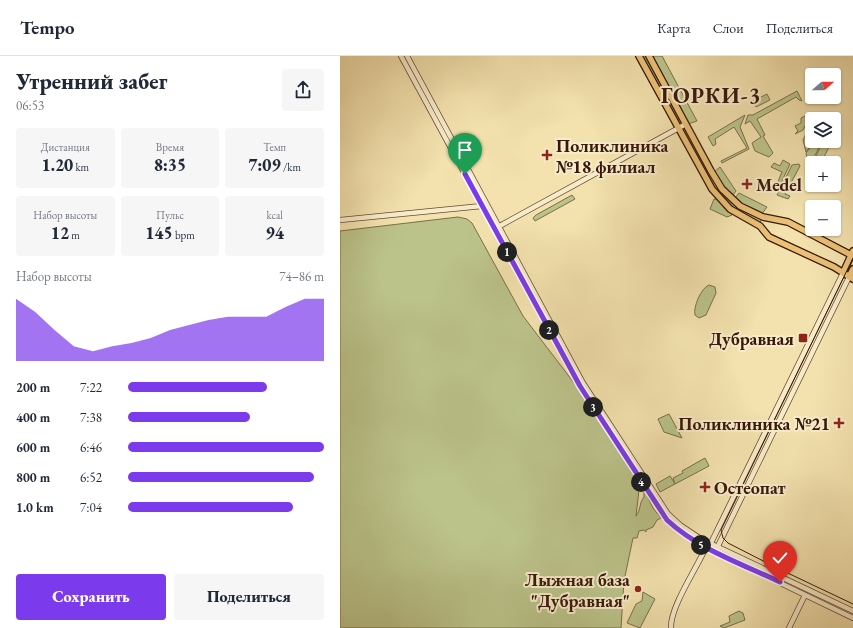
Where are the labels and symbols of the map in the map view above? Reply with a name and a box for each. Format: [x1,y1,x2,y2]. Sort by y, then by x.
north arrow [805,68,841,104]
district label: ГОРКИ-3 [661,81,761,110]
pin [448,133,482,174]
place label: Поликлиника №18 филиал [556,134,668,178]
marker: Поликлиника №18 филиал [541,149,553,161]
place label: Medel [756,173,802,196]
marker: Medel [741,178,753,190]
pin: 1 [497,242,517,262]
pin: 2 [539,320,559,340]
place label: Дубравная [709,327,794,350]
marker: Дубравная [797,332,809,344]
pin: 3 [583,397,603,417]
place label: Поликлиника №21 [678,412,830,435]
marker: Поликлиника №21 [833,417,845,429]
pin: 4 [631,472,651,492]
place label: Остеопат [714,476,786,499]
marker: Остеопат [699,481,711,493]
pin: 5 [691,535,711,555]
pin [763,541,797,582]
place label: Лыжная база "Дубравная" [525,568,630,612]
marker: Лыжная база "Дубравная" [633,584,643,594]

